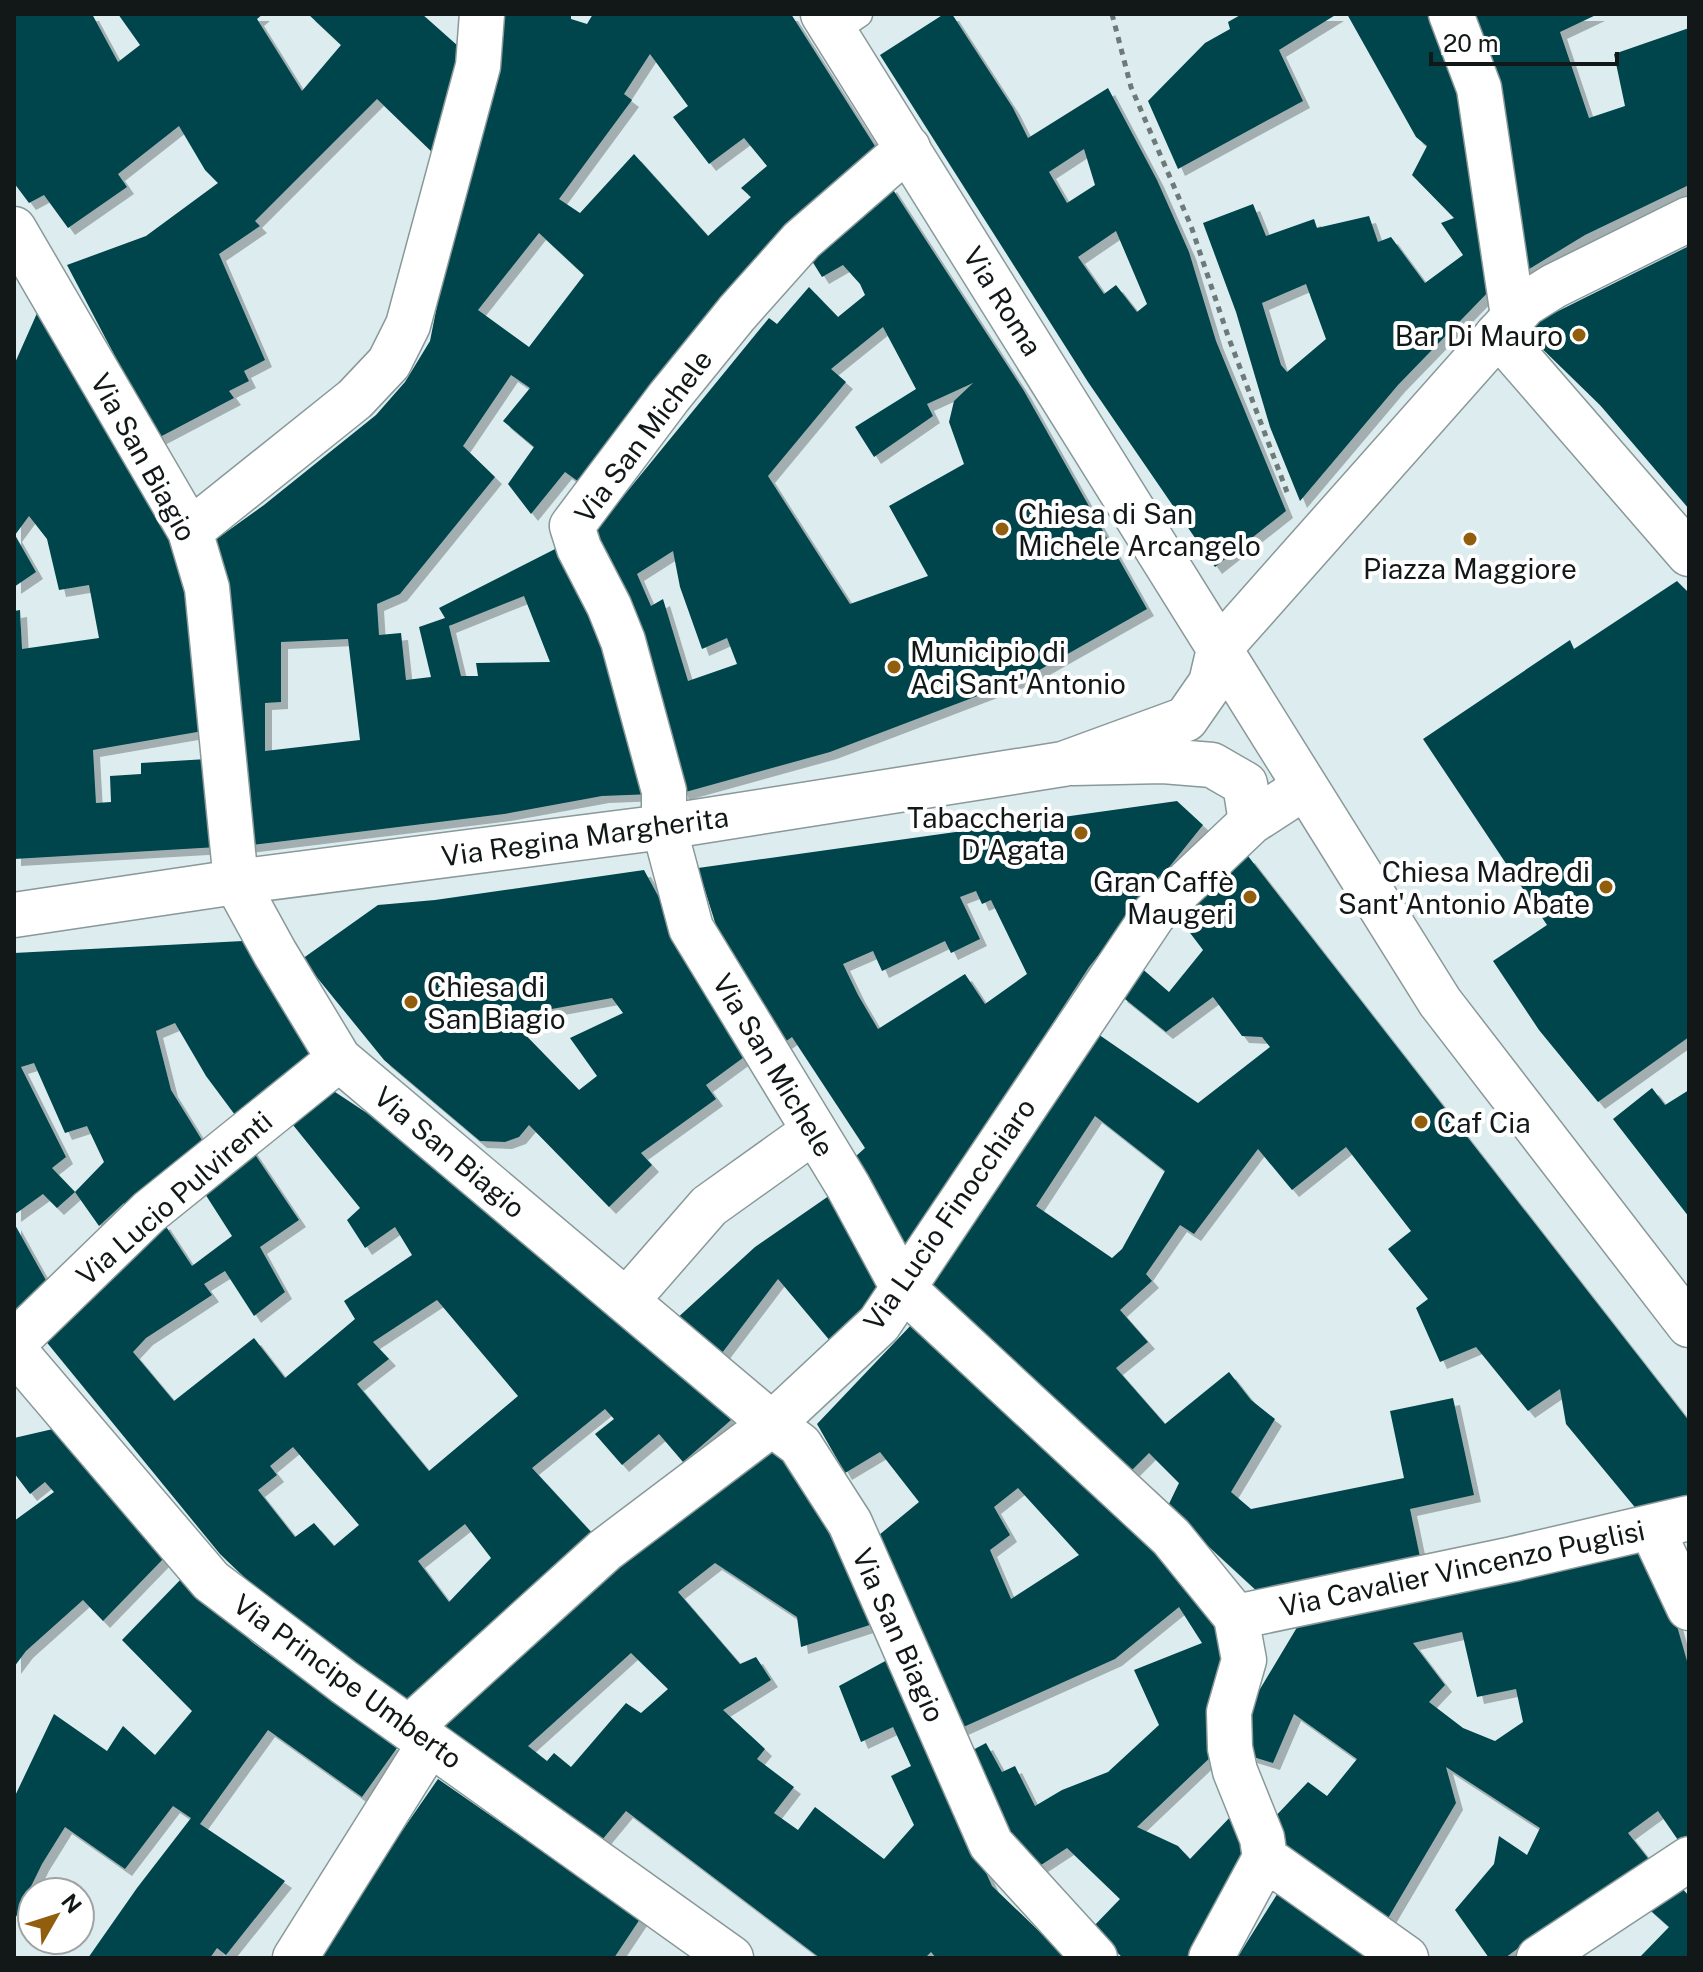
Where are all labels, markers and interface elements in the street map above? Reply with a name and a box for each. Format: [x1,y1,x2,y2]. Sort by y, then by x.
scale bar [1431,16,1617,66]
text: 20 m [1443,29,1499,57]
street label: Via Roma [957,241,1049,361]
place label: Bar Di Mauro [1395,319,1563,352]
marker: Bar Di Mauro [1570,326,1588,344]
street label: Via San Michele [567,343,719,529]
street label: Via San Biagio [84,367,204,547]
place label: Chiesa di San Michele Arcangelo [1018,497,1261,562]
marker: Chiesa di San Michele Arcangelo [993,520,1011,538]
marker: Piazza Maggiore [1461,530,1479,548]
place label: Piazza Maggiore [1363,552,1577,585]
place label: Municipio di Aci Sant'Antonio [910,635,1126,700]
marker: Municipio di Aci Sant'Antonio [885,658,903,676]
street label: Via Regina Margherita [439,800,731,872]
place label: Tabaccheria D'Agata [907,801,1065,866]
marker: Tabaccheria D'Agata [1072,824,1090,842]
place label: Chiesa Madre di Sant'Antonio Abate [1338,855,1590,920]
place label: Gran Caffè Maugeri [1093,865,1234,930]
marker: Chiesa Madre di Sant'Antonio Abate [1597,878,1615,896]
marker: Gran Caffè Maugeri [1241,888,1259,906]
street label: Via San Michele [706,968,842,1162]
place label: Chiesa di San Biagio [427,970,566,1035]
marker: Chiesa di San Biagio [402,993,420,1011]
street label: Via San Biagio [368,1079,532,1225]
street label: Via Lucio Finocchiaro [856,1092,1042,1336]
street label: Via Lucio Pulvirenti [70,1104,278,1292]
place label: Caf Cia [1437,1106,1531,1139]
marker: Caf Cia [1412,1113,1430,1131]
street label: Via Cavalier Vincenzo Puglisi [1276,1513,1648,1623]
street label: Via San Biagio [846,1543,952,1727]
street label: Via Principe Umberto [227,1587,469,1775]
north arrow [16,1876,96,1956]
text: N [56,1889,87,1918]

